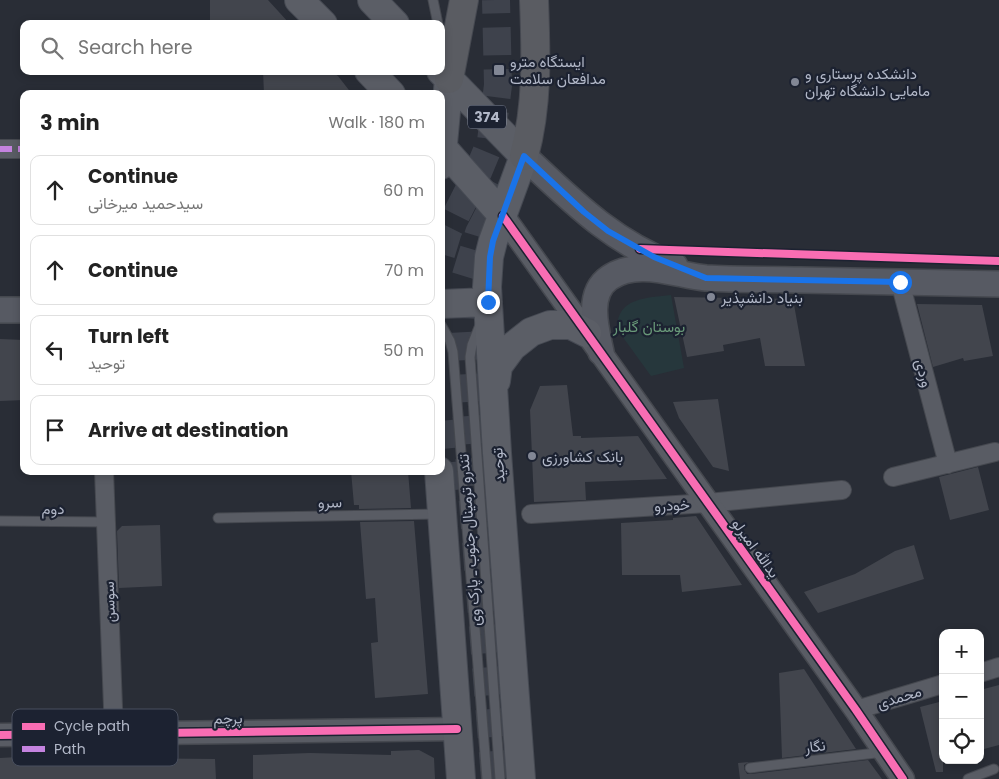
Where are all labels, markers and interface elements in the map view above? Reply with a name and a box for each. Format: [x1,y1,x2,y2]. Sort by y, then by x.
search box [20,20,445,75]
icon: search [38,34,66,62]
text: Search here [78,34,192,61]
place label: ایستگاه مترو مدافعان سلامت [510,51,606,89]
marker: ایستگاه مترو مدافعان سلامت [492,63,506,77]
place label: دانشکده پرستاری و مامایی دانشگاه تهران [805,63,930,101]
marker: دانشکده پرستاری و مامایی دانشگاه تهران [789,76,801,88]
road number: 374 [468,105,506,128]
text: 3 min [40,108,100,137]
text: Walk · 180 m [328,111,425,134]
text: Continue [88,163,178,190]
icon: ahead [41,176,69,204]
text: 60 m [383,179,424,202]
text: سیدحمید میرخانی [88,192,203,215]
icon: ahead [41,256,69,284]
text: Continue [88,257,178,284]
text: 70 m [384,259,424,282]
route start [889,271,912,294]
place label: بنیاد دانشپذیر [720,287,803,308]
route end [477,291,500,314]
marker: بنیاد دانشپذیر [705,291,717,303]
park label: بوستان گلبار [612,316,685,337]
text: Turn left [88,323,169,350]
icon: left [41,336,69,364]
text: 50 m [383,339,424,362]
text: توحید [88,352,125,375]
street label: وردی [910,357,938,389]
icon: arrive [41,416,69,444]
text: Arrive at destination [88,417,289,444]
place label: بانک کشاورزی [542,446,623,467]
street label: توحید [486,447,510,483]
marker: بانک کشاورزی [526,450,538,462]
street label: تندرو ترمینال جنوب ـ پارک وی [453,453,485,627]
street label: سرو [318,491,342,513]
street label: خودرو [654,494,690,516]
street label: دوم [42,498,64,519]
street label: یدالله امیرلو [727,514,785,582]
street label: سوسن [98,581,120,623]
map controls [939,629,984,764]
button: + [939,629,984,674]
button: − [939,674,984,719]
street label: محمدی [874,680,924,714]
street label: پرچم [213,707,243,729]
legend [12,709,178,766]
text: Cycle path [54,716,130,736]
button: locate [939,719,984,764]
street label: نگار [802,734,827,758]
text: Path [54,739,86,759]

